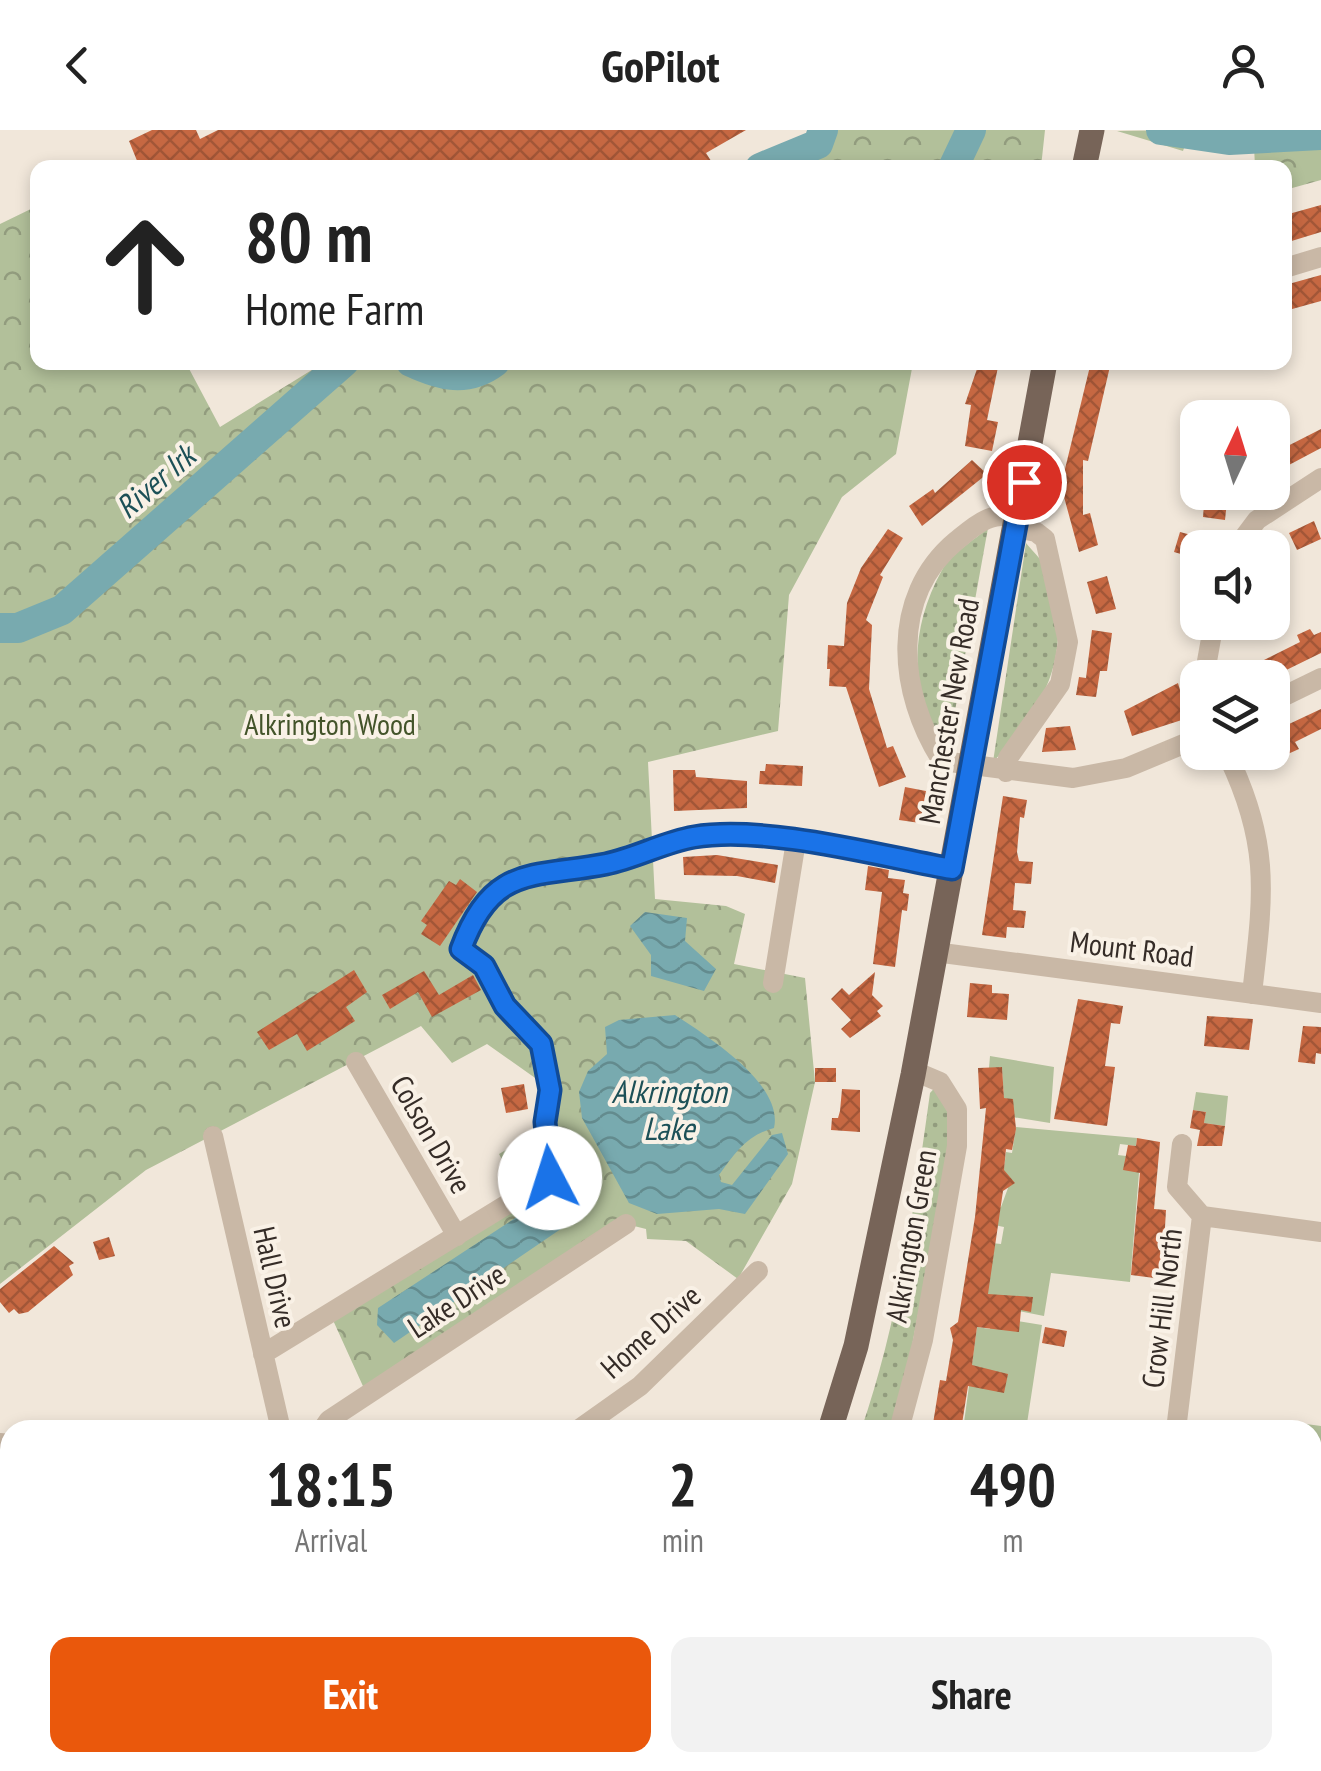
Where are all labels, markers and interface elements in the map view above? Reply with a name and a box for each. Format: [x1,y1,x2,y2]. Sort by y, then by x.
text: GoPilot [601,36,720,94]
icon: back [50,38,105,93]
icon: person [1216,38,1271,93]
text: 80 m [245,191,373,281]
icon: ahead [80,200,210,330]
text: Home Farm [245,279,424,337]
north arrow [1180,400,1290,510]
map controls [1180,400,1290,770]
water label: River Irk [106,433,206,527]
pin [982,440,1067,525]
icon: arrive [997,455,1052,510]
button: sound [1180,530,1290,640]
street label: Manchester New Road [909,595,987,827]
button: layers [1180,660,1290,770]
park label: Alkrington Wood [244,704,416,743]
street label: Mount Road [1068,921,1196,975]
street label: Colson Drive [383,1068,481,1200]
water label: Alkrington Lake [611,1070,728,1149]
position arrow [498,1126,602,1230]
street label: Alkrington Green [876,1147,944,1325]
street label: Hall Drive [245,1222,307,1332]
street label: Crow Hill North [1132,1226,1190,1390]
street label: Lake Drive [400,1254,512,1346]
street label: Home Drive [592,1276,708,1386]
text: 18:15 [266,1445,396,1523]
text: 2 [669,1445,697,1523]
text: 490 [970,1445,1056,1523]
text: Arrival [295,1519,367,1561]
text: min [662,1519,704,1561]
text: m [1002,1519,1023,1561]
button: Exit [50,1637,651,1752]
button: Share [671,1637,1272,1752]

